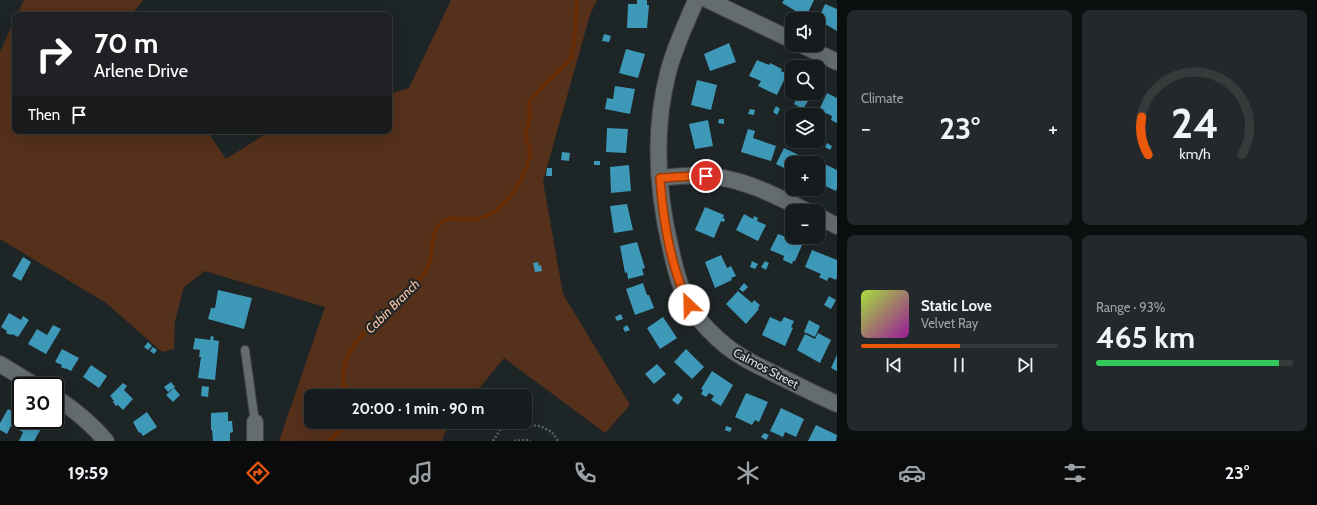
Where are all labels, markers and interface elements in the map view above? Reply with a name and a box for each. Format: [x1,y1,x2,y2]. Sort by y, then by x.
map controls [785,12,825,244]
button: sound [785,12,825,52]
text: 70 m [94,26,158,60]
icon: right [28,28,80,80]
text: Arlene Drive [94,60,188,82]
button: search [785,60,825,100]
text: Climate [861,90,903,106]
text: 24 [1171,98,1218,148]
icon: arrive [68,104,90,126]
text: Then [28,106,60,124]
button: layers [785,108,825,148]
text: 23° [939,110,980,147]
text: − [861,115,871,142]
text: + [1048,115,1058,142]
text: km/h [1179,145,1210,163]
button: + [785,156,825,196]
pin [689,159,723,193]
icon: arrive [695,165,717,187]
button: − [785,204,825,244]
water label: Cabin Branch [362,276,422,336]
position arrow [668,284,710,326]
text: Static Love [921,297,992,315]
text: Range · 93% [1096,299,1165,315]
text: Velvet Ray [921,315,978,331]
text: 465 km [1096,319,1195,356]
street label: Calmos Street [731,345,801,391]
icon: previous [883,354,905,376]
icon: pause [948,354,970,376]
icon: next [1014,354,1036,376]
speed limit sign: 30 [12,377,64,429]
text: 20:00 · 1 min · 90 m [352,400,484,418]
icon: directions [244,459,272,487]
icon: music [407,459,435,487]
icon: phone [571,459,599,487]
icon: climate [734,459,762,487]
icon: car [898,459,926,487]
icon: filters [1061,459,1089,487]
text: 19:59 [68,462,108,484]
text: 23° [1225,462,1249,484]

